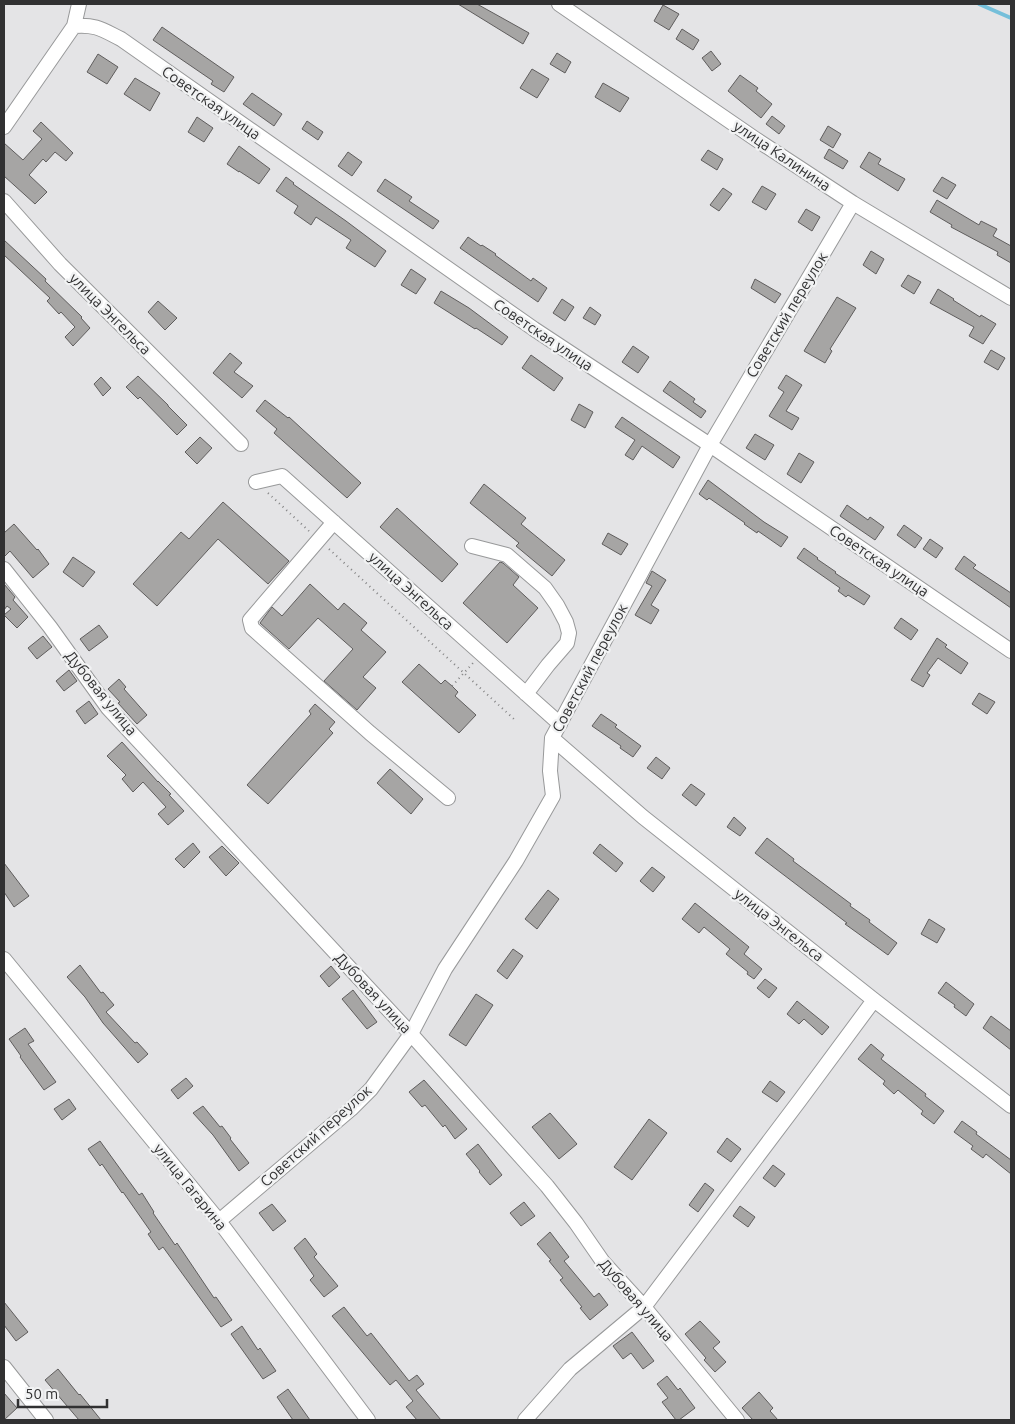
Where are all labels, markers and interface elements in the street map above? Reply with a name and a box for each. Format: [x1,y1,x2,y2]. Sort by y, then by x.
street label: Советская улица [159,62,264,143]
street label: улица Калинина [731,117,834,194]
street label: Советский переулок [742,249,831,381]
street label: улица Энгельса [66,269,155,358]
street label: Советская улица [490,295,596,374]
street label: Советская улица [826,521,932,600]
street label: улица Энгельса [366,548,457,633]
street label: Советский переулок [548,600,631,735]
street label: Дубовая улица [62,647,141,739]
street label: улица Энгельса [732,885,827,965]
street label: Дубовая улица [332,949,415,1037]
street label: Советский переулок [257,1081,375,1190]
street label: улица Гагарина [150,1140,230,1233]
street label: Дубовая улица [596,1255,677,1345]
scale bar [18,1376,106,1408]
text: 50 m [25,1385,58,1402]

